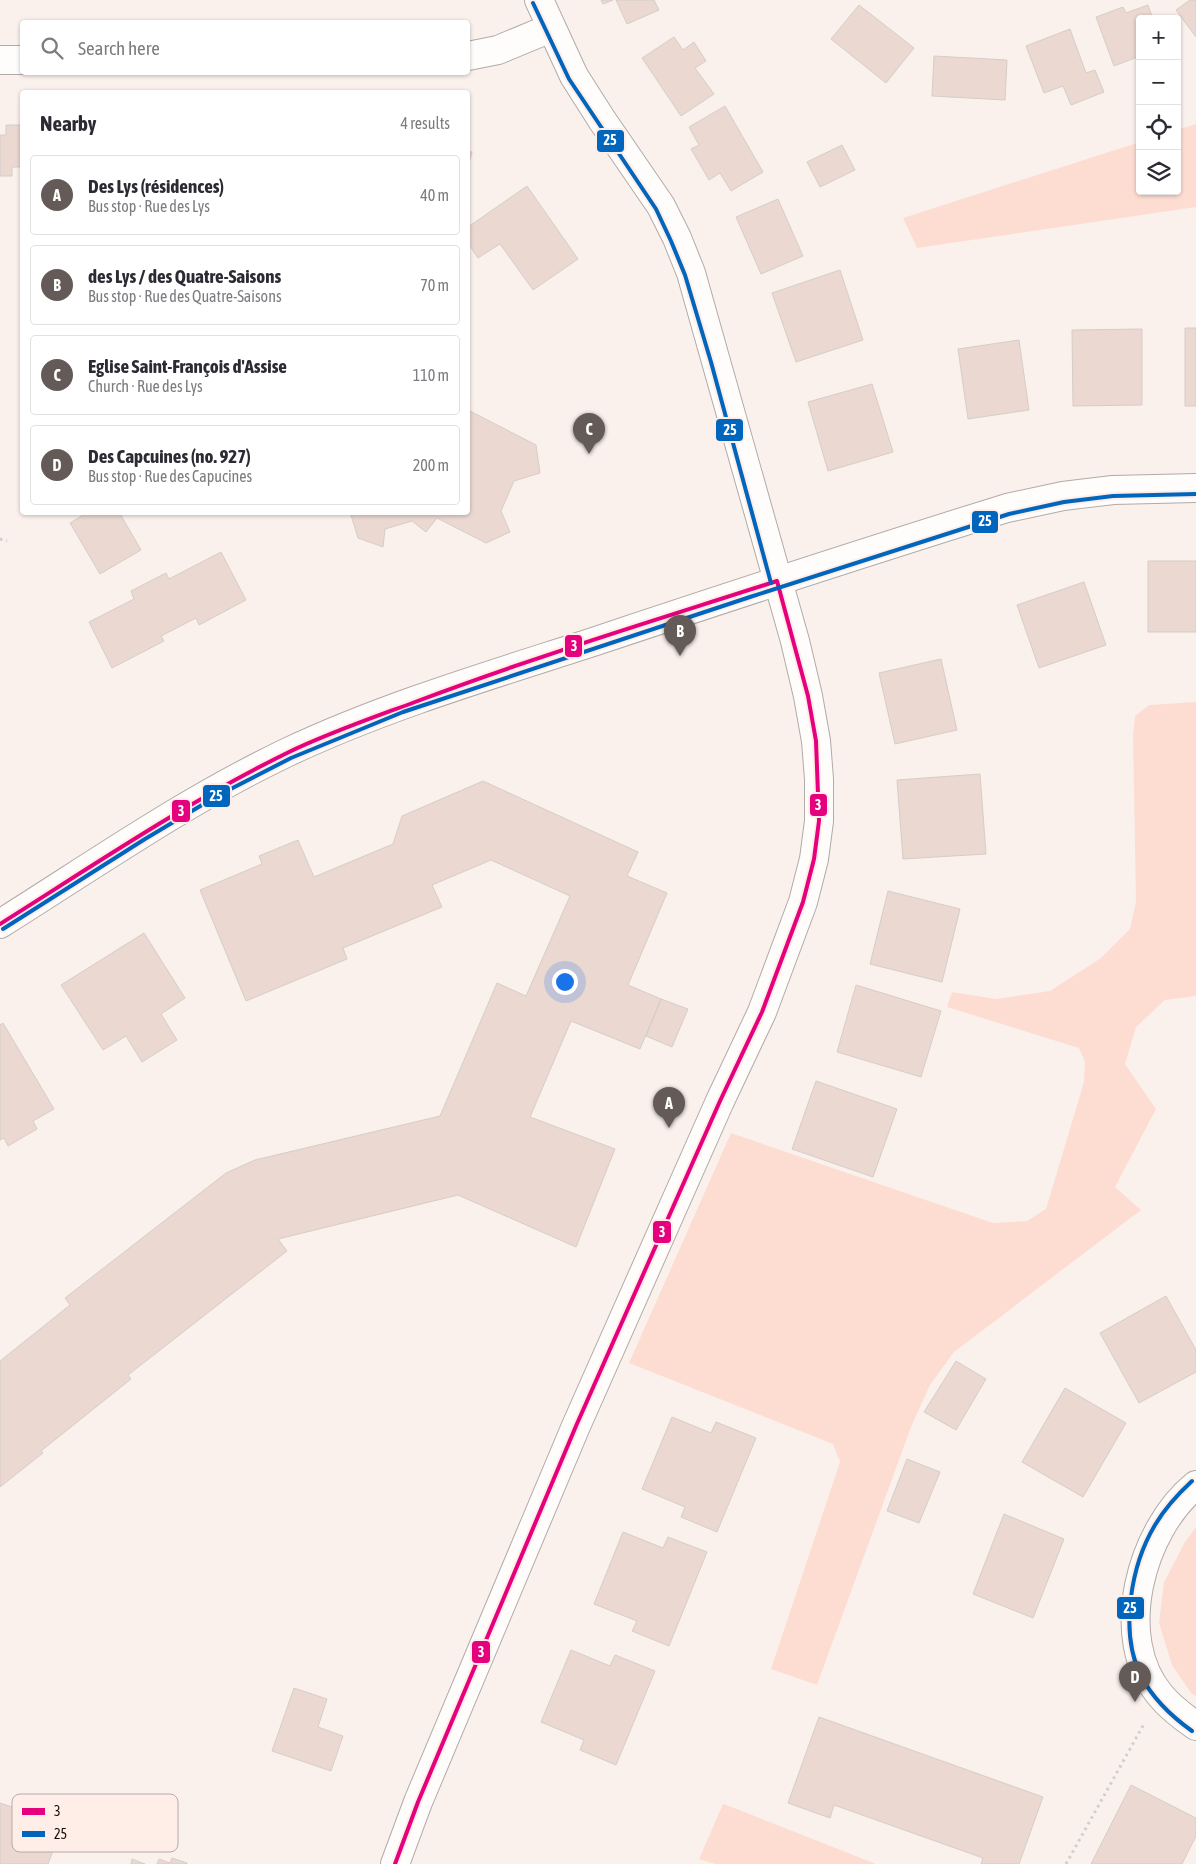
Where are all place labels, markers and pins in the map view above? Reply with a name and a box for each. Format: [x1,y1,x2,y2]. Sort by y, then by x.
pin: C [573,413,605,454]
pin: B [664,615,696,656]
pin: A [653,1087,685,1128]
pin: D [1119,1661,1151,1702]

